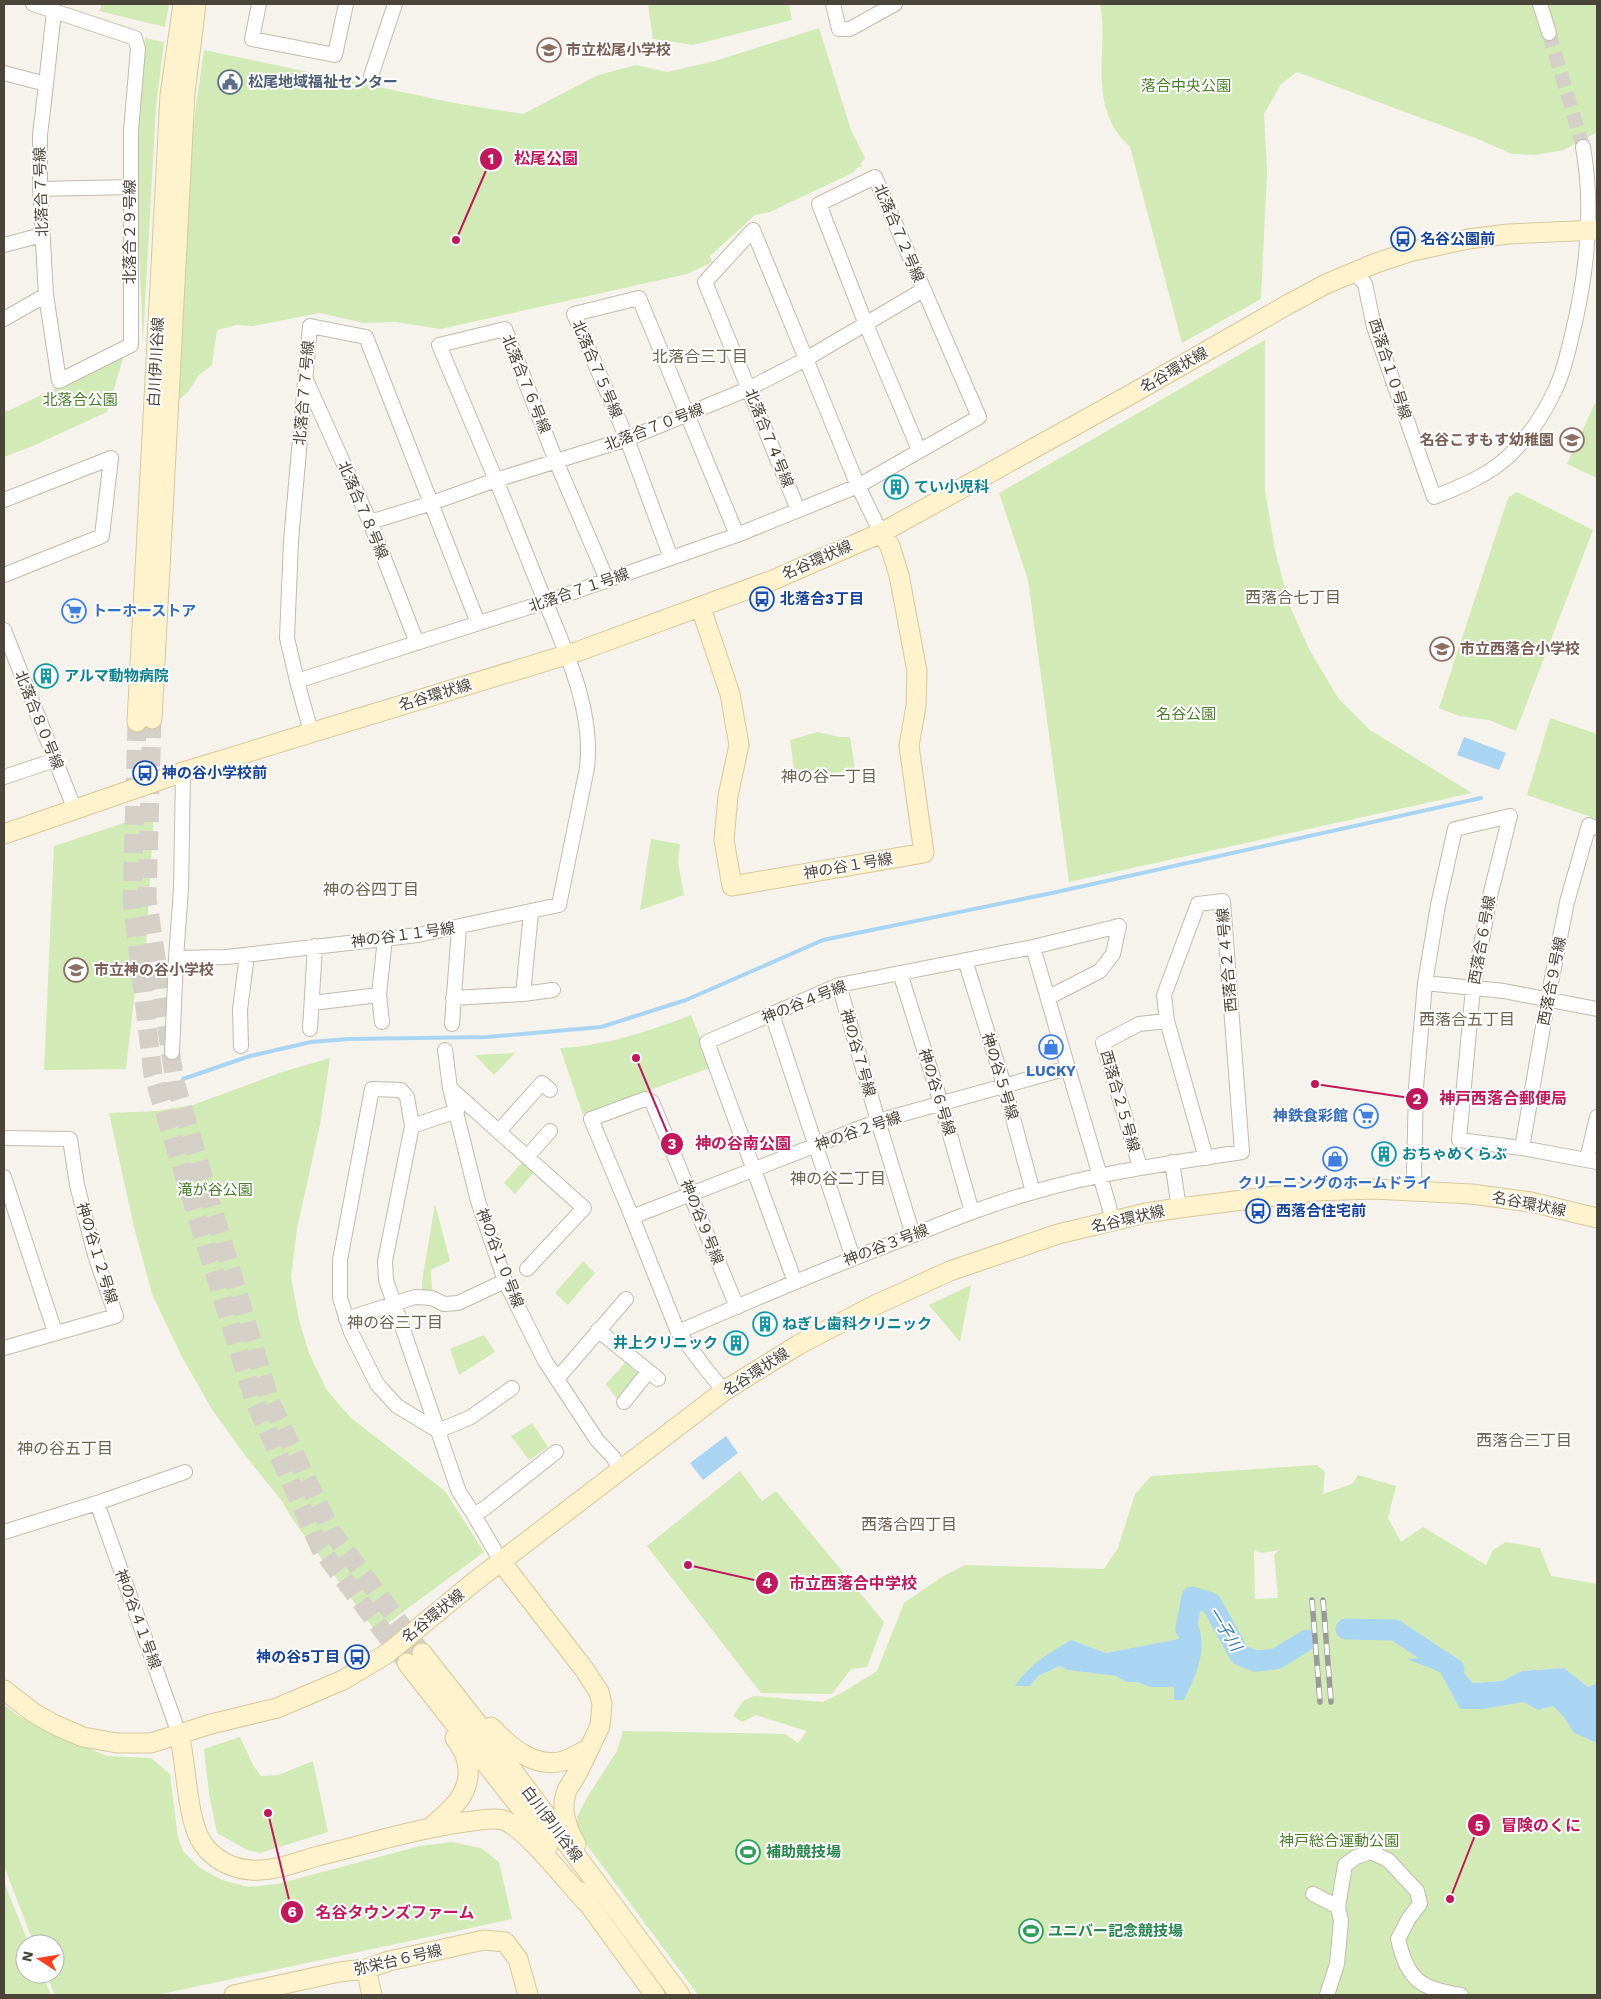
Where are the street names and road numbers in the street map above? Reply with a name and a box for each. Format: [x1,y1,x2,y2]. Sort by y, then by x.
street label: 北落合７号線 [30,147,52,237]
street label: 北落合２９号線 [121,179,139,285]
street label: 北落合７２号線 [870,181,928,285]
street label: 西落合１０号線 [1365,316,1415,422]
street label: 白川伊川谷線 [145,317,167,407]
street label: 北落合７５号線 [568,317,626,421]
street label: 北落合７６号線 [498,332,554,436]
street label: 北落合７７号線 [290,340,318,446]
street label: 名谷環状線 [1137,343,1211,397]
street label: 北落合７４号線 [741,386,797,490]
street label: 北落合７０号線 [602,400,706,454]
street label: 北落合７８号線 [334,458,392,562]
street label: 名谷環状線 [779,537,855,583]
street label: 北落合７１号線 [526,564,632,616]
street label: 北落合８０号線 [11,668,67,772]
street label: 名谷環状線 [396,675,474,715]
street label: 神の谷１号線 [802,849,894,883]
street label: 西落合６号線 [1465,894,1499,986]
street label: 西落合２４号線 [1213,907,1241,1013]
street label: 神の谷１１号線 [350,919,456,951]
street label: 西落合９号線 [1535,935,1569,1027]
street label: 神の谷４号線 [759,977,849,1027]
street label: 神の谷７号線 [837,1007,879,1099]
street label: 神の谷５号線 [978,1030,1022,1122]
street label: 神の谷６号線 [915,1046,959,1138]
street label: 西落合２５号線 [1097,1048,1143,1154]
street label: 神の谷２号線 [813,1108,903,1154]
street label: 神の谷９号線 [677,1177,727,1267]
street label: 名谷環状線 [1490,1188,1568,1220]
street label: 神の谷１２号線 [73,1200,121,1306]
street label: 名谷環状線 [1089,1202,1167,1236]
street label: 神の谷１０号線 [473,1206,527,1310]
street label: 神の谷３号線 [841,1220,931,1270]
street label: 名谷環状線 [720,1344,792,1400]
street label: 神の谷４１号線 [112,1567,164,1671]
street label: 名谷環状線 [398,1585,468,1647]
street label: 白川伊川谷線 [518,1783,586,1865]
street label: 弥栄台６号線 [352,1941,444,1979]

